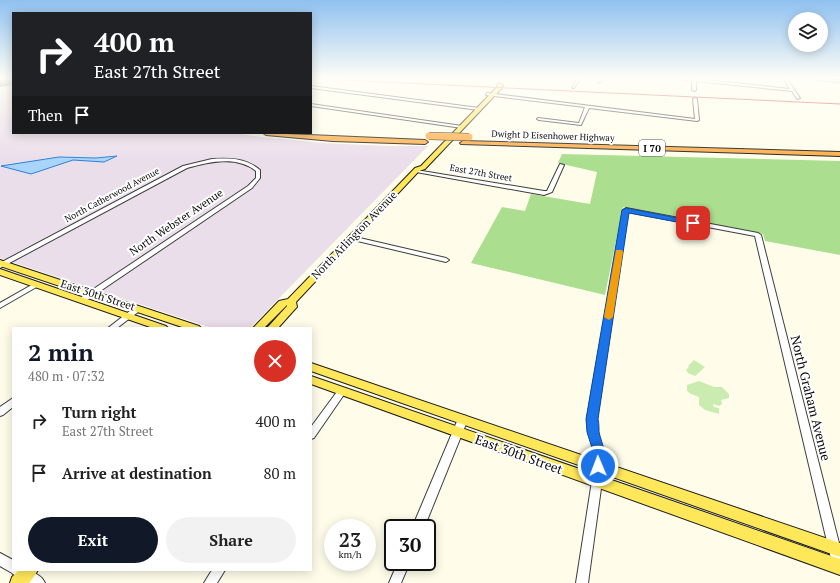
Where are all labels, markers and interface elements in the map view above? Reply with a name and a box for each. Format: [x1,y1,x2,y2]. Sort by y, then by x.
map controls [788,12,828,52]
button: layers [788,12,828,52]
text: 400 m [94,23,175,60]
icon: right [28,28,80,80]
text: East 27th Street [94,59,220,83]
icon: arrive [71,104,93,126]
text: Then [28,105,63,125]
street label: Dwight D Eisenhower Highway [491,128,615,144]
road number: I 70 [639,140,665,156]
street label: East 27th Street [449,162,514,185]
street label: North Catherwood Avenue [62,165,162,225]
street label: North Webster Avenue [127,185,226,258]
street label: North Arlington Avenue [308,188,400,282]
pin [676,206,710,240]
icon: arrive [682,212,704,234]
street label: East 30th Street [59,276,137,314]
street label: North Graham Avenue [787,333,835,463]
text: 2 min [28,336,94,368]
button: close [254,340,296,382]
text: 480 m · 07:32 [28,367,105,385]
text: Turn right [62,402,137,422]
icon: right [28,410,50,432]
text: 400 m [255,411,296,431]
text: East 27th Street [62,422,153,440]
street label: East 30th Street [473,430,565,478]
position arrow [577,445,619,487]
icon: arrive [28,462,50,484]
text: Arrive at destination [62,463,212,483]
text: 80 m [263,463,296,483]
button: Exit [28,517,158,563]
button: Share [166,517,296,563]
speed limit sign: 30 [384,519,436,571]
text: 23 [339,526,361,553]
text: km/h [338,548,362,561]

